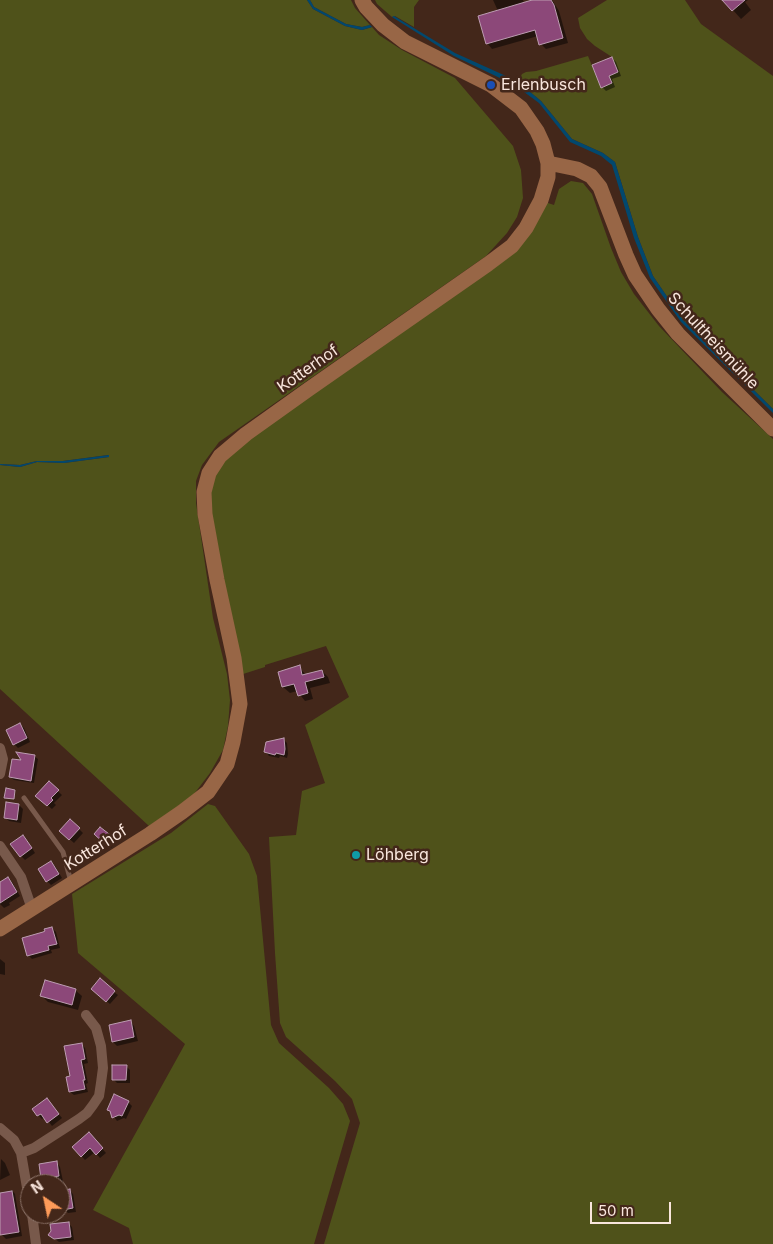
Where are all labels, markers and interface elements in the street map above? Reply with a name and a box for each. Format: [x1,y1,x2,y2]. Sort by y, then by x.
place label: Erlenbusch [501,75,586,95]
marker: Erlenbusch [485,79,497,91]
street label: Schultheismühle [663,289,763,393]
street label: Kotterhof [274,341,342,397]
street label: Kotterhof [61,821,131,875]
place label: Löhberg [366,845,429,865]
marker: Löhberg [350,849,362,861]
north arrow [20,1174,70,1224]
text: N [28,1177,46,1197]
scale bar [593,1192,674,1224]
text: 50 m [598,1201,634,1220]

